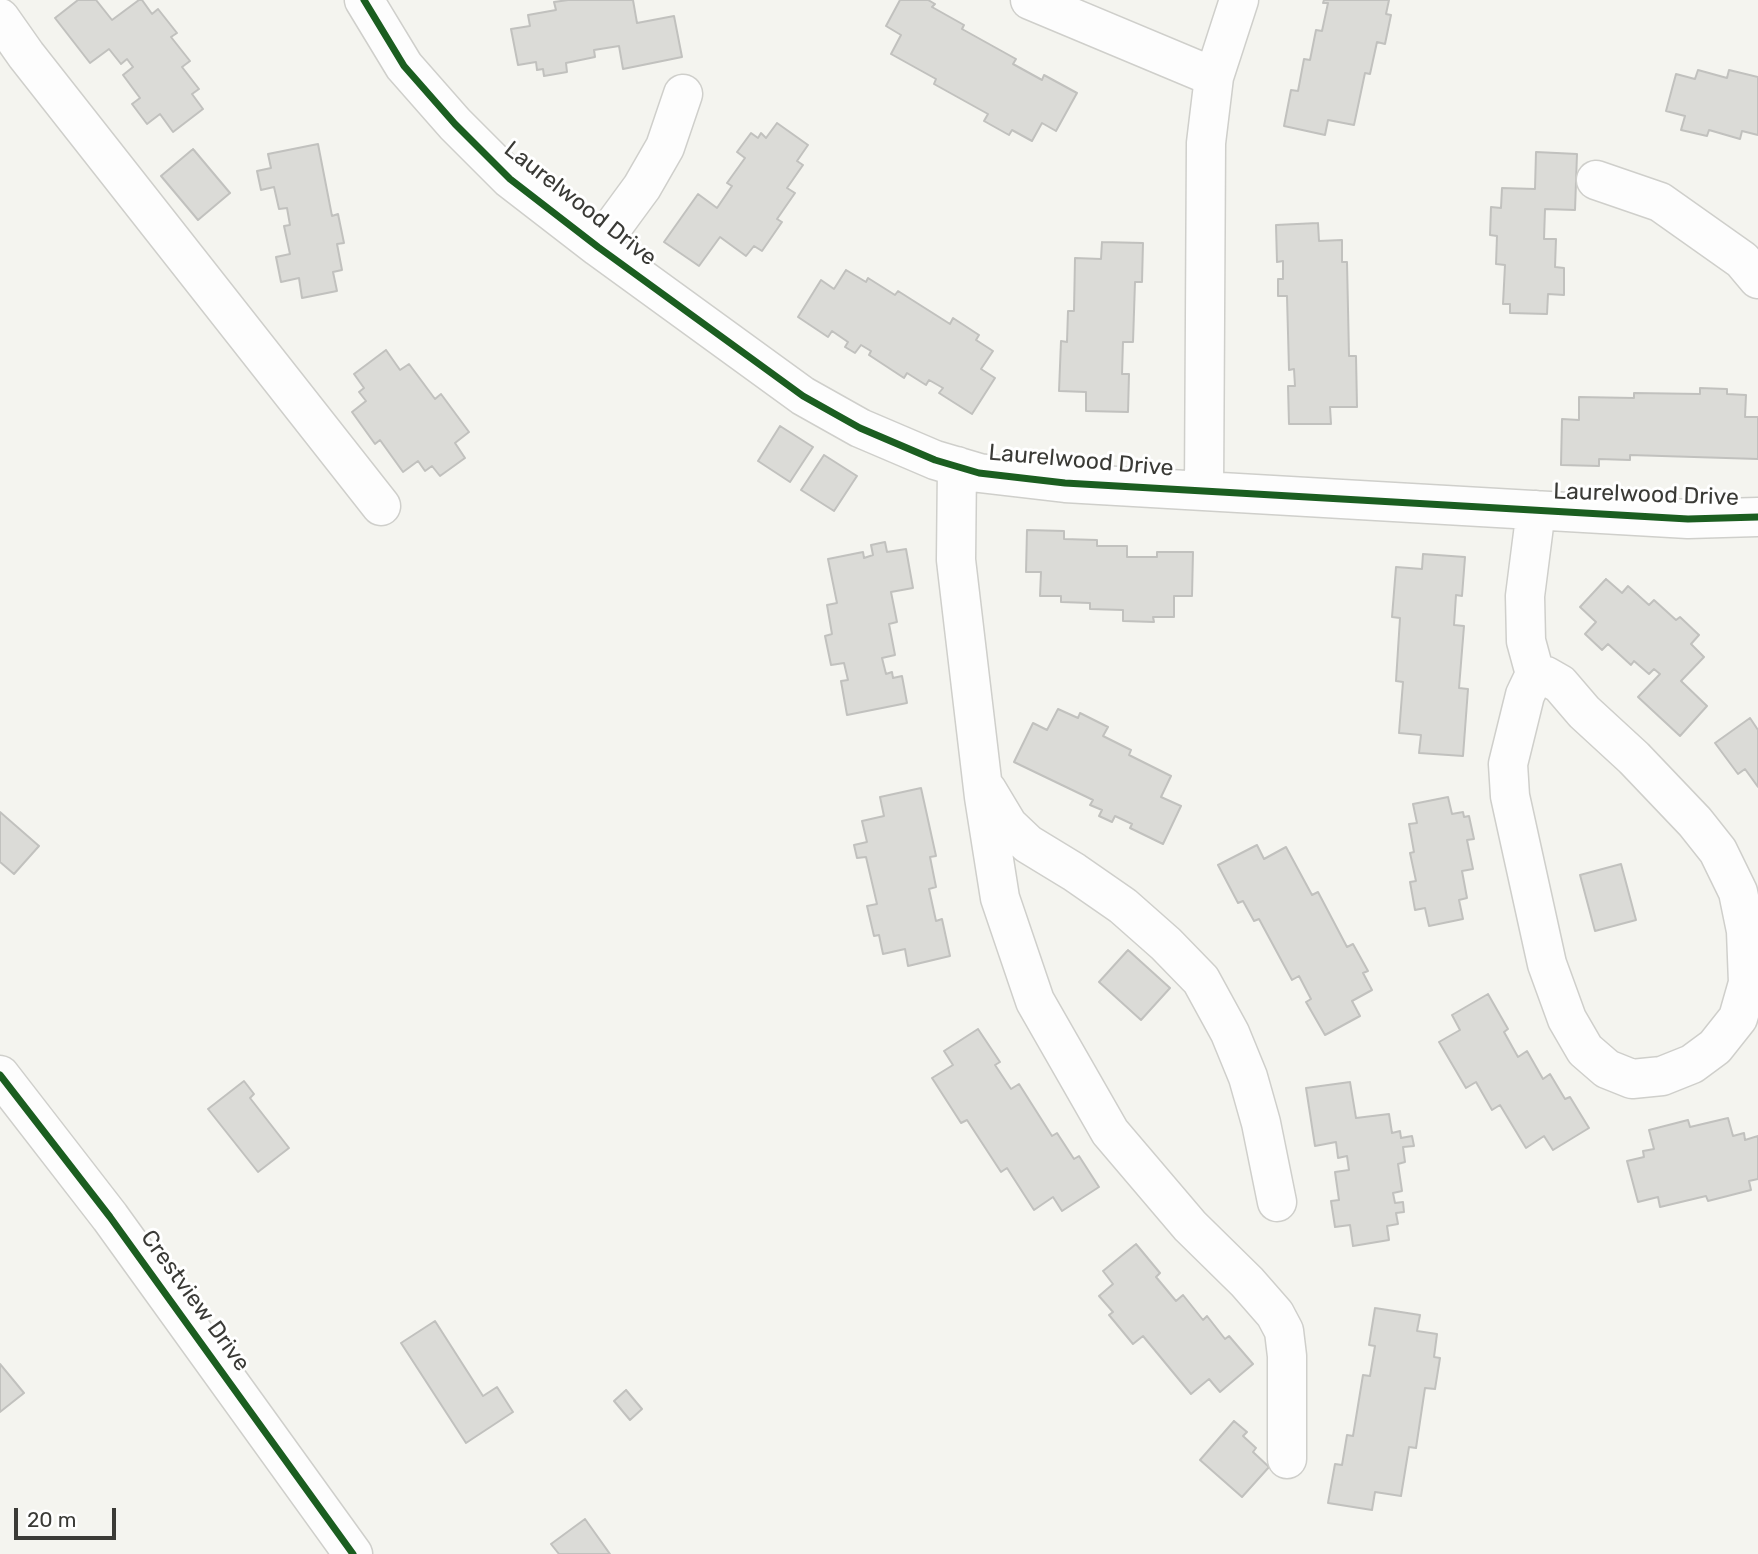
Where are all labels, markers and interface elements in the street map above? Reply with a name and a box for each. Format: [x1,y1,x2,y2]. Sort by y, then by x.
street label: Laurelwood Drive [498,136,662,272]
street label: Laurelwood Drive [987,439,1175,483]
street label: Laurelwood Drive [1553,478,1739,512]
street label: Crestview Drive [135,1225,255,1377]
scale bar [18,1494,119,1538]
text: 20 m [27,1507,76,1532]

